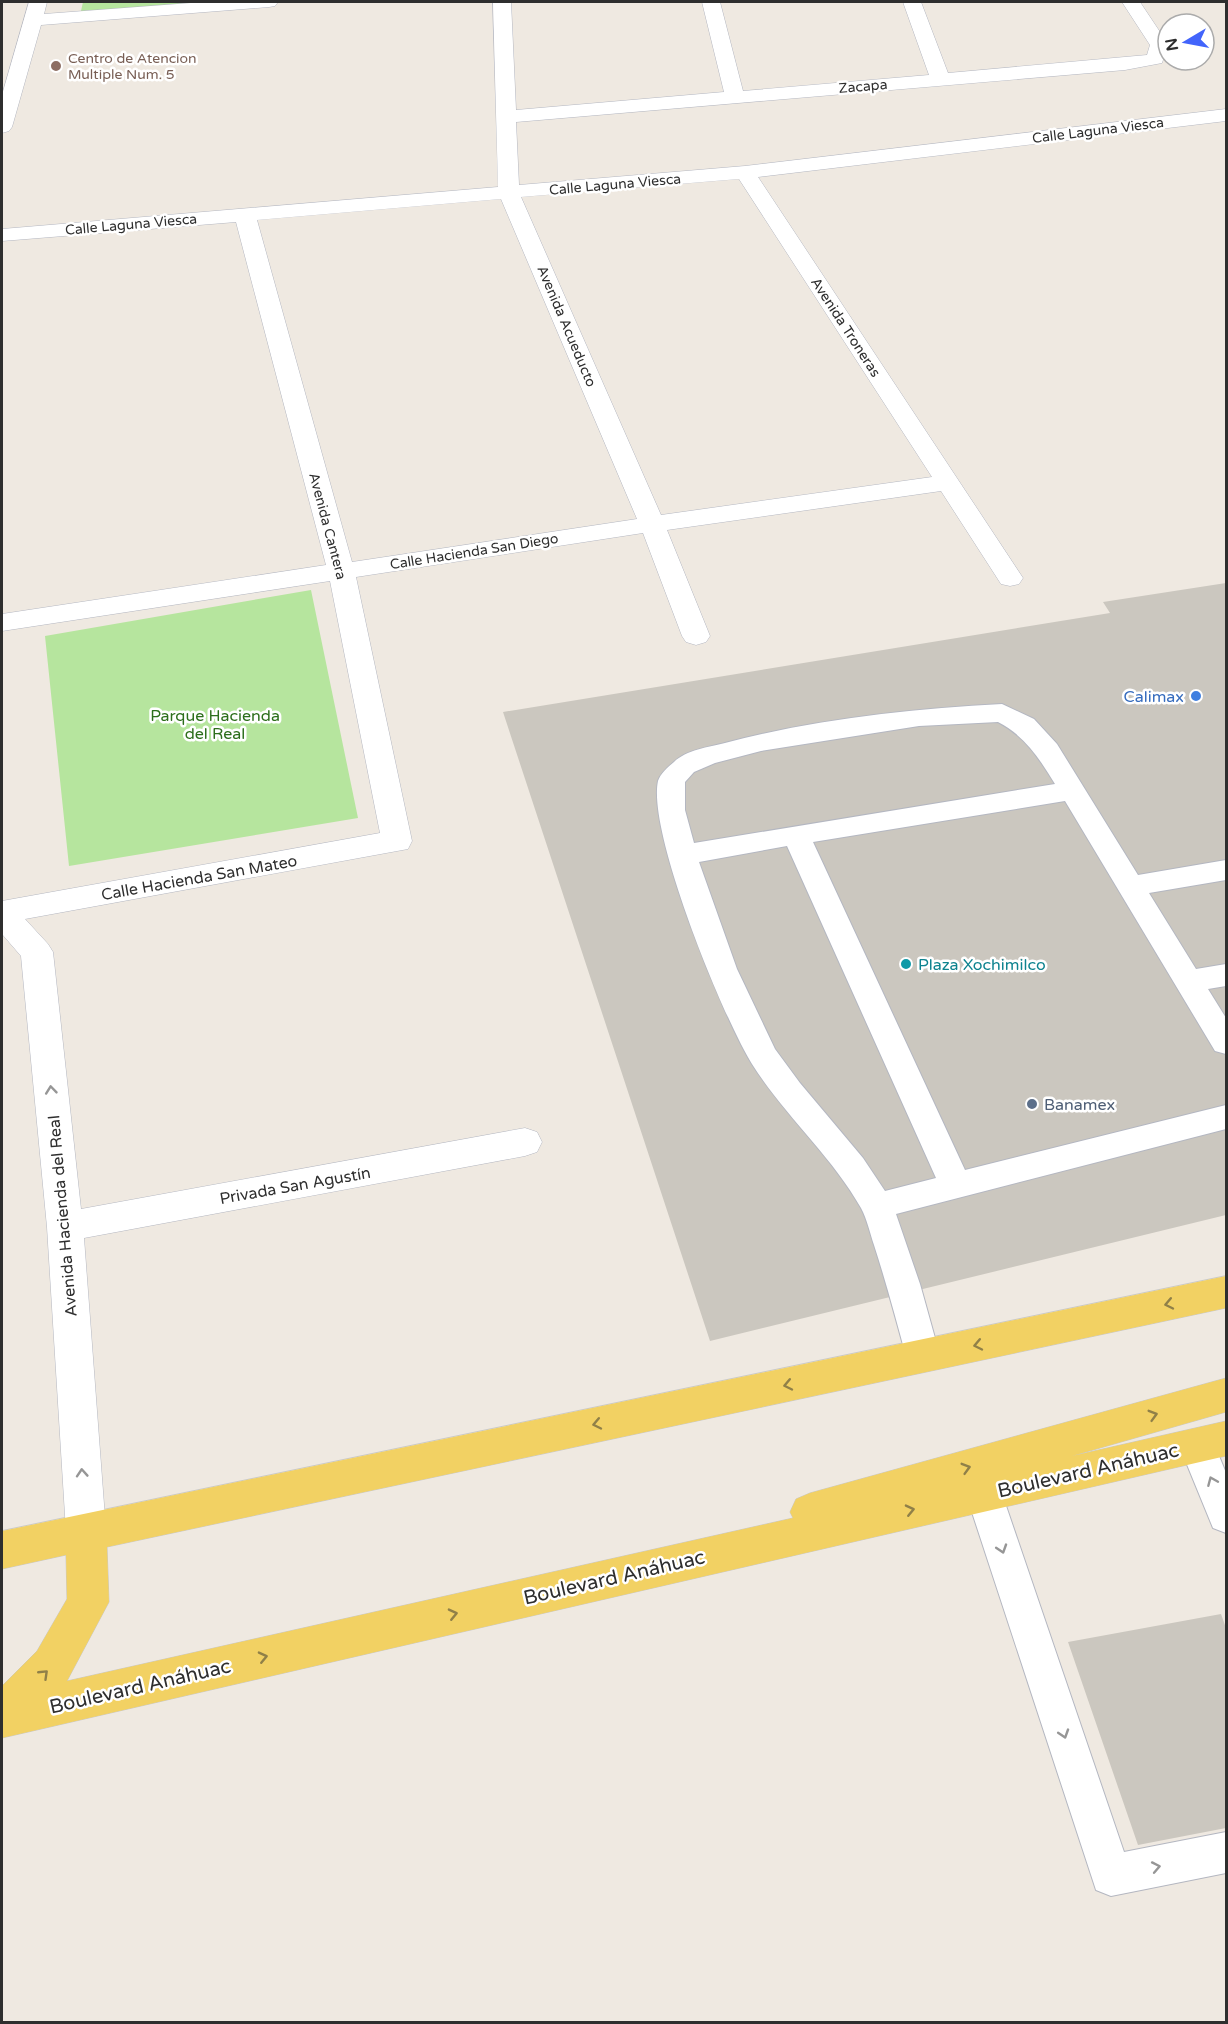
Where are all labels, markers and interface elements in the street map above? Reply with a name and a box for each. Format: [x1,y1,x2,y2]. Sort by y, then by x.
north arrow [1156,12,1216,72]
text: N [1161,36,1183,52]
place label: Centro de Atencion Multiple Num. 5 [68,50,197,83]
marker: Centro de Atencion Multiple Num. 5 [49,59,63,73]
street label: Zacapa [838,76,888,97]
street label: Calle Laguna Viesca [1031,114,1165,147]
street label: Calle Laguna Viesca [548,170,682,199]
street label: Calle Laguna Viesca [64,210,198,239]
street label: Avenida Acueducto [533,263,600,389]
street label: Avenida Troneras [807,274,884,380]
street label: Avenida Cantera [305,471,350,581]
street label: Calle Hacienda San Diego [389,530,559,573]
place label: Calimax [1124,687,1184,707]
marker: Calimax [1189,689,1203,703]
park label: Parque Hacienda del Real [150,706,280,744]
street label: Calle Hacienda San Mateo [100,851,299,905]
place label: Plaza Xochimilco [918,955,1046,975]
marker: Plaza Xochimilco [899,957,913,971]
one-way arrow [45,1086,58,1095]
place label: Banamex [1044,1095,1115,1115]
marker: Banamex [1025,1097,1039,1111]
street label: Avenida Hacienda del Real [44,1114,82,1317]
street label: Privada San Agustín [218,1163,372,1209]
one-way arrow [1165,1297,1175,1310]
one-way arrow [974,1337,984,1350]
one-way arrow [783,1377,793,1390]
one-way arrow [1147,1410,1158,1422]
one-way arrow [592,1417,602,1430]
street label: Boulevard Anáhuac [995,1438,1181,1504]
one-way arrow [960,1463,970,1475]
one-way arrow [76,1468,89,1477]
one-way arrow [1207,1476,1219,1487]
one-way arrow [904,1505,914,1518]
one-way arrow [995,1543,1008,1554]
street label: Boulevard Anáhuac [521,1545,707,1611]
one-way arrow [448,1608,458,1621]
one-way arrow [258,1652,268,1665]
street label: Boulevard Anáhuac [47,1654,233,1720]
one-way arrow [36,1671,47,1682]
one-way arrow [1057,1728,1069,1739]
one-way arrow [1151,1861,1161,1874]

